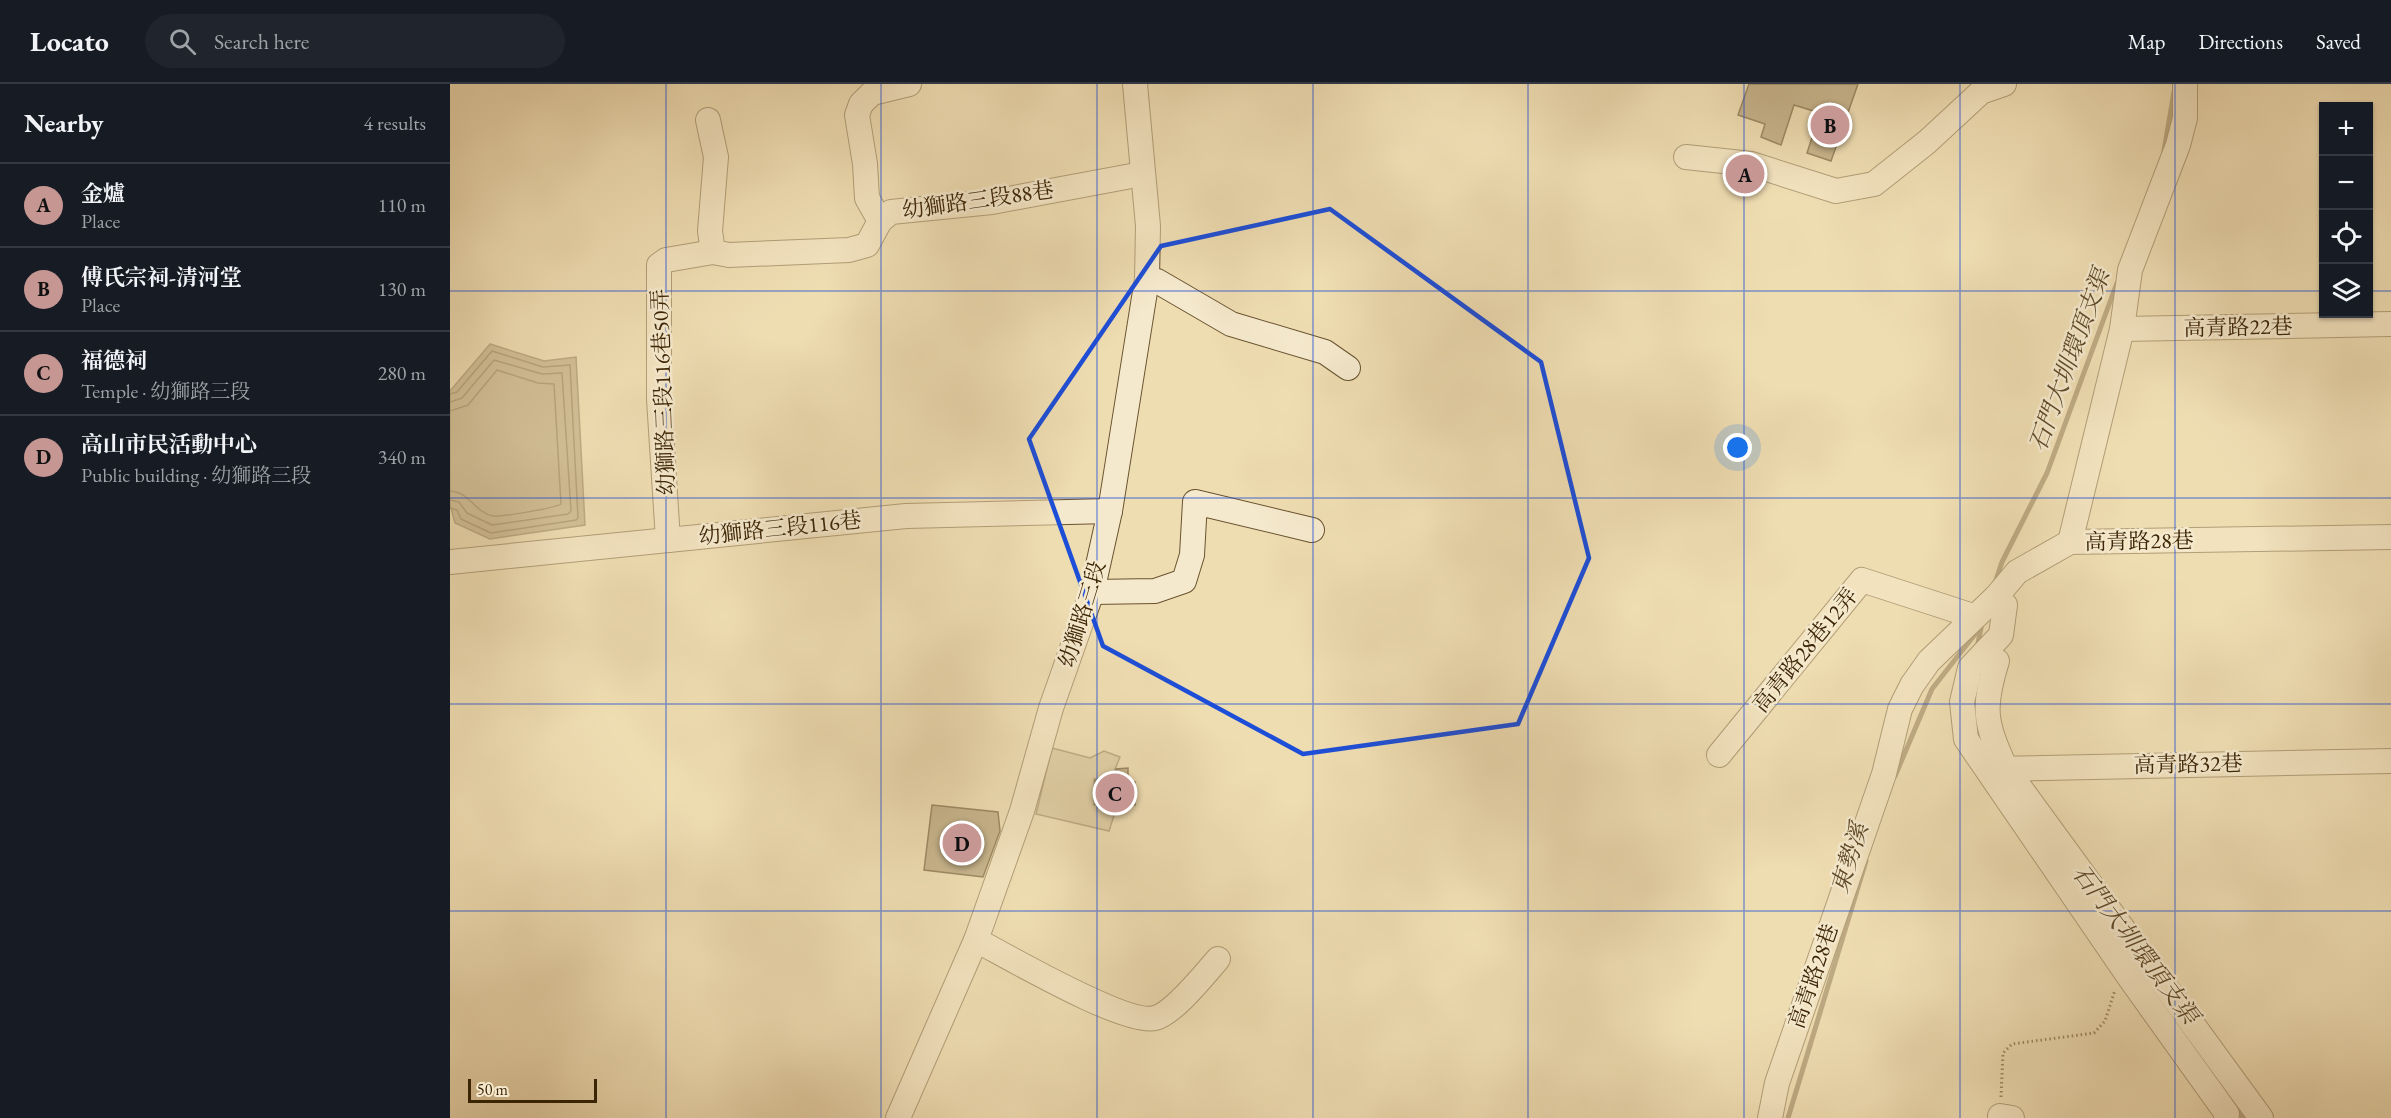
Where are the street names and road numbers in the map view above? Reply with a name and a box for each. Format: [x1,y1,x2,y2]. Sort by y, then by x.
street label: 幼獅路三段88巷 [900,175,1056,225]
street label: 幼獅路三段116巷50弄 [645,288,681,496]
street label: 高青路22巷 [2183,312,2293,342]
street label: 幼獅路三段116巷 [697,505,863,551]
street label: 高青路28巷 [2084,526,2194,556]
street label: 幼獅路三段 [1052,557,1112,671]
street label: 高青路28巷12弄 [1746,582,1864,718]
street label: 高青路32巷 [2133,749,2243,779]
street label: 高青路28巷 [1782,920,1844,1032]

